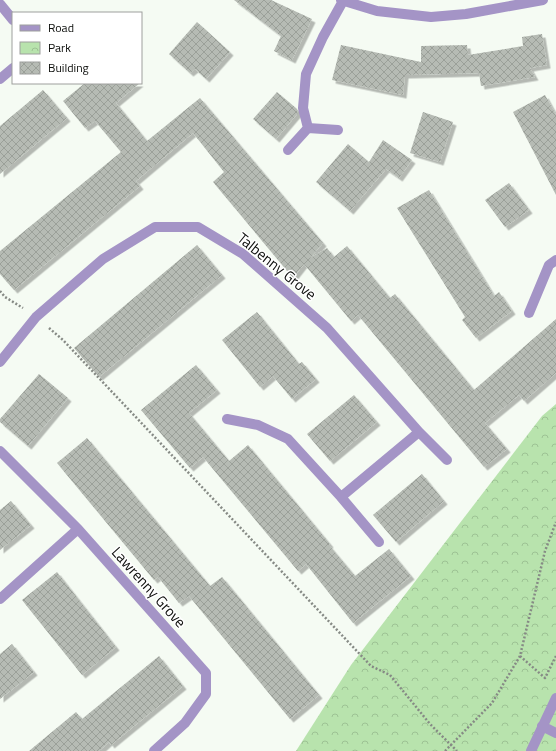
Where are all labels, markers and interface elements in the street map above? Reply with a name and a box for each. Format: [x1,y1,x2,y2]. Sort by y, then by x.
legend [12,12,142,84]
text: Road [48,18,74,37]
text: Park [48,38,71,57]
text: Building [48,58,89,77]
street label: Talbenny Grove [232,227,322,305]
street label: Lawrenny Grove [106,541,192,633]

